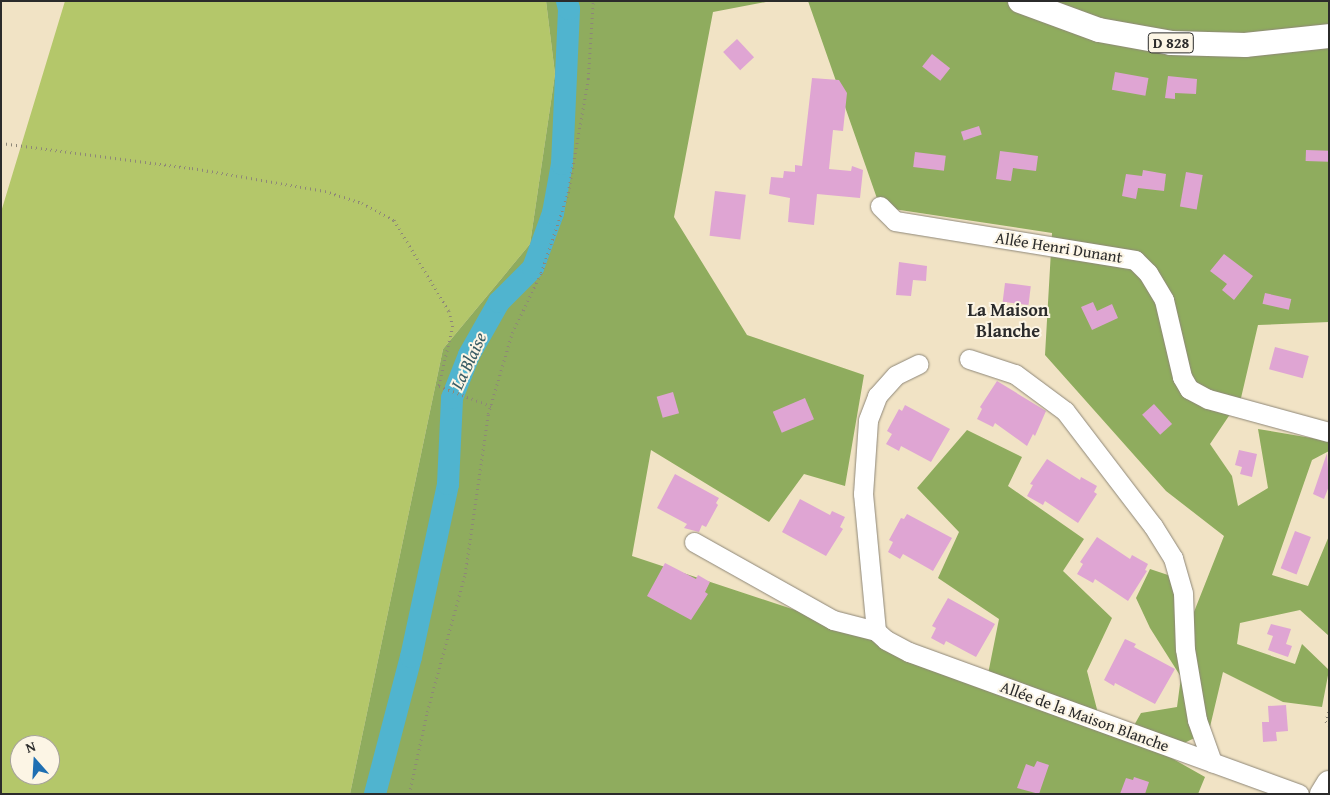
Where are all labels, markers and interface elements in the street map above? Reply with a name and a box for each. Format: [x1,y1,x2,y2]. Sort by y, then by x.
road number: D 828 [1147,30,1195,56]
street label: Allée Henri Dunant [994,227,1124,267]
district label: La Maison Blanche [968,300,1048,342]
water label: La Blaise [446,329,492,393]
street label: Allée de la Maison Blanche [998,677,1172,755]
north arrow [10,735,60,785]
text: N [23,736,38,758]

